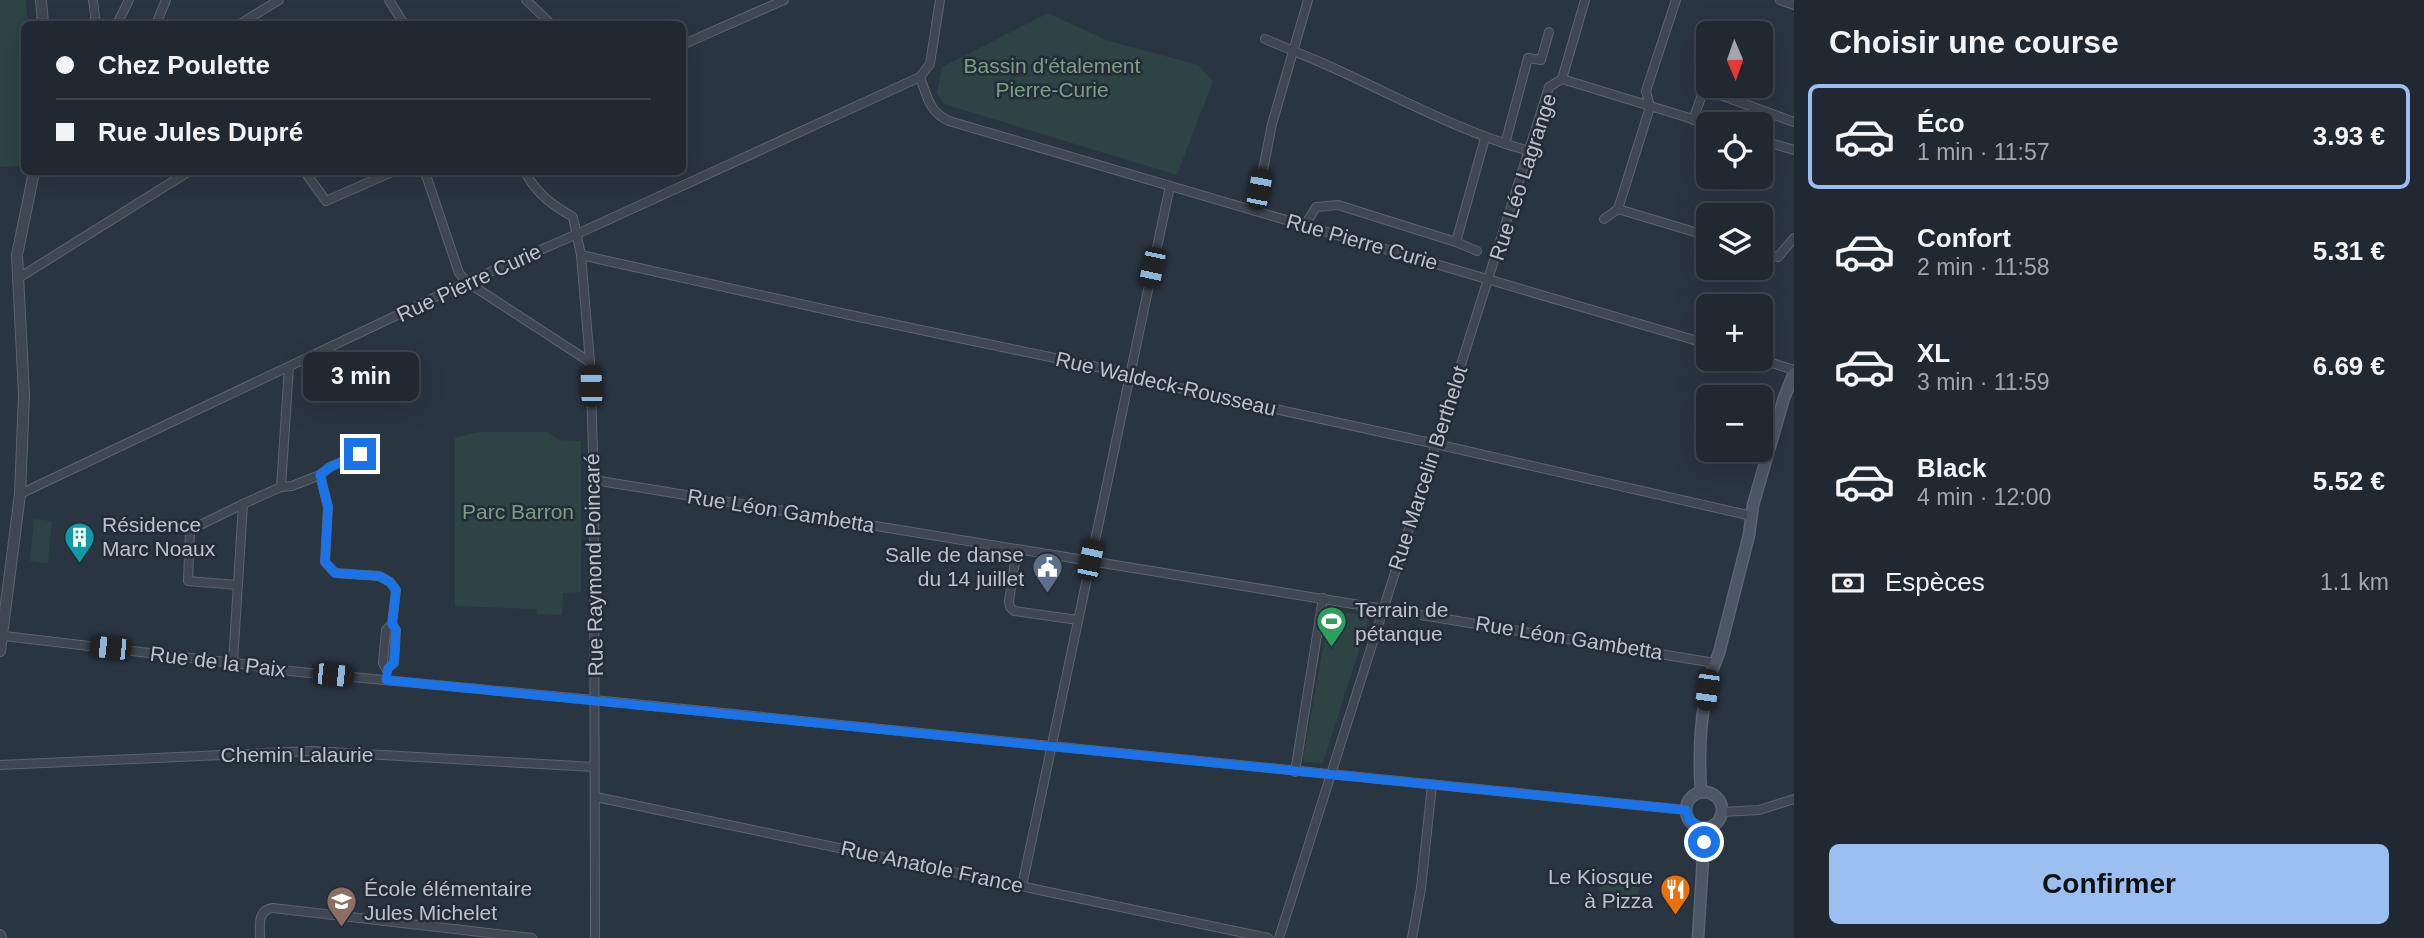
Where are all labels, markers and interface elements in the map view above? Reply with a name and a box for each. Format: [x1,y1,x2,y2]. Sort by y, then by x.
north arrow [1696,21,1773,98]
map controls [1696,21,1773,462]
text: Choisir une course [1829,24,2119,60]
text: Chez Poulette [98,50,270,80]
park label: Bassin d'étalement Pierre-Curie [964,54,1141,101]
street label: Rue Léo Lagrange [1485,91,1560,263]
icon: car [1833,105,1896,168]
text: Éco [1917,108,1965,138]
button: locate [1696,112,1773,189]
text: Rue Jules Dupré [98,117,303,147]
text: 3.93 € [2313,121,2385,151]
text: 1 min · 11:57 [1917,139,2050,165]
car [1245,166,1274,212]
button: layers [1696,203,1773,280]
street label: Rue Pierre Curie [1284,209,1440,274]
icon: car [1833,220,1896,283]
text: Confort [1917,223,2011,253]
text: 5.31 € [2313,236,2385,266]
street label: Rue Pierre Curie [393,239,545,326]
car [1138,245,1167,291]
text: 2 min · 11:58 [1917,254,2050,280]
button: + [1696,294,1773,371]
icon: car [1833,335,1896,398]
text: XL [1917,338,1950,368]
street label: Rue Waldeck-Rousseau [1054,347,1279,420]
text: 6.69 € [2313,351,2385,381]
callout: 3 min [302,352,418,402]
text: 3 min [331,363,391,389]
street label: Rue Marcelin Berthelot [1384,363,1472,573]
car [580,365,603,407]
text: 3 min · 11:59 [1917,369,2050,395]
button: − [1696,385,1773,462]
route end [344,438,376,470]
icon: car [1833,450,1896,513]
street label: Rue Raymond Poincaré [580,453,607,677]
text: Black [1917,453,1986,483]
text: 5.52 € [2313,466,2385,496]
street label: Rue Léon Gambetta [686,484,877,537]
text: 4 min · 12:00 [1917,484,2051,510]
park label: Parc Barron [462,500,574,523]
place label: Résidence Marc Noaux [102,513,216,560]
building icon: Résidence Marc Noaux [62,520,96,564]
car [1076,537,1105,583]
place label: Salle de danse du 14 juillet [885,543,1024,590]
public building icon: Salle de danse du 14 juillet [1030,550,1064,594]
icon: cash [1829,564,1867,602]
text: Espèces [1885,567,1985,597]
text: 1.1 km [2320,569,2389,595]
place label: Terrain de pétanque [1355,598,1448,645]
sports icon: Terrain de pétanque [1315,605,1349,649]
street label: Rue Léon Gambetta [1474,611,1665,664]
car [89,635,132,661]
street label: Rue de la Paix [149,642,288,681]
car [312,662,355,688]
car [1694,668,1721,712]
street label: Chemin Lalaurie [221,743,373,766]
route start [1688,826,1720,858]
street label: Rue Anatole France [839,836,1025,897]
button: Confirmer [1829,844,2389,924]
place label: Le Kiosque à Pizza [1548,865,1653,912]
restaurant icon: Le Kiosque à Pizza [1659,872,1693,916]
place label: École élémentaire Jules Michelet [364,877,532,924]
school or university icon: École élémentaire Jules Michelet [324,884,358,928]

